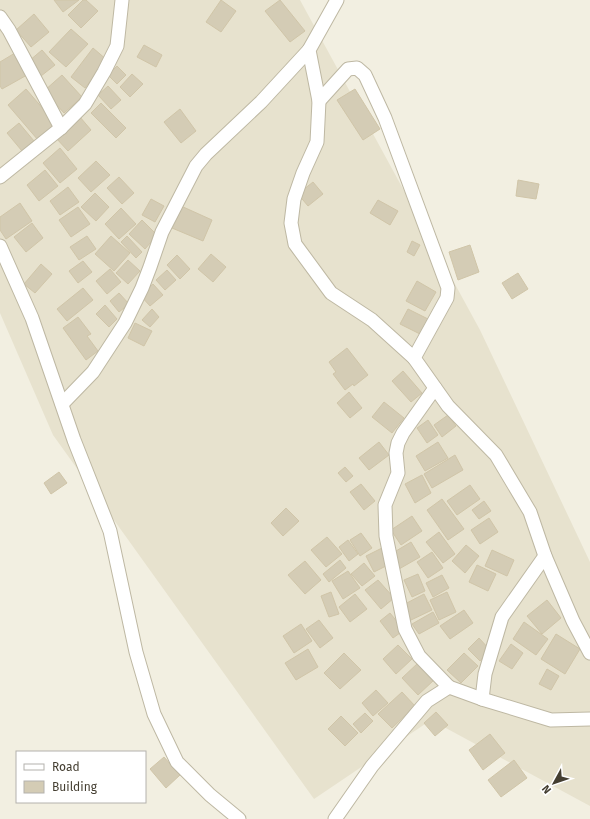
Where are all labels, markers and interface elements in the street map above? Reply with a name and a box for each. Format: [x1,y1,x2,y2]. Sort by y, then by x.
legend [16,751,146,803]
text: Road [52,760,80,774]
north arrow [534,763,574,803]
text: Building [52,780,98,794]
text: N [539,782,554,796]

